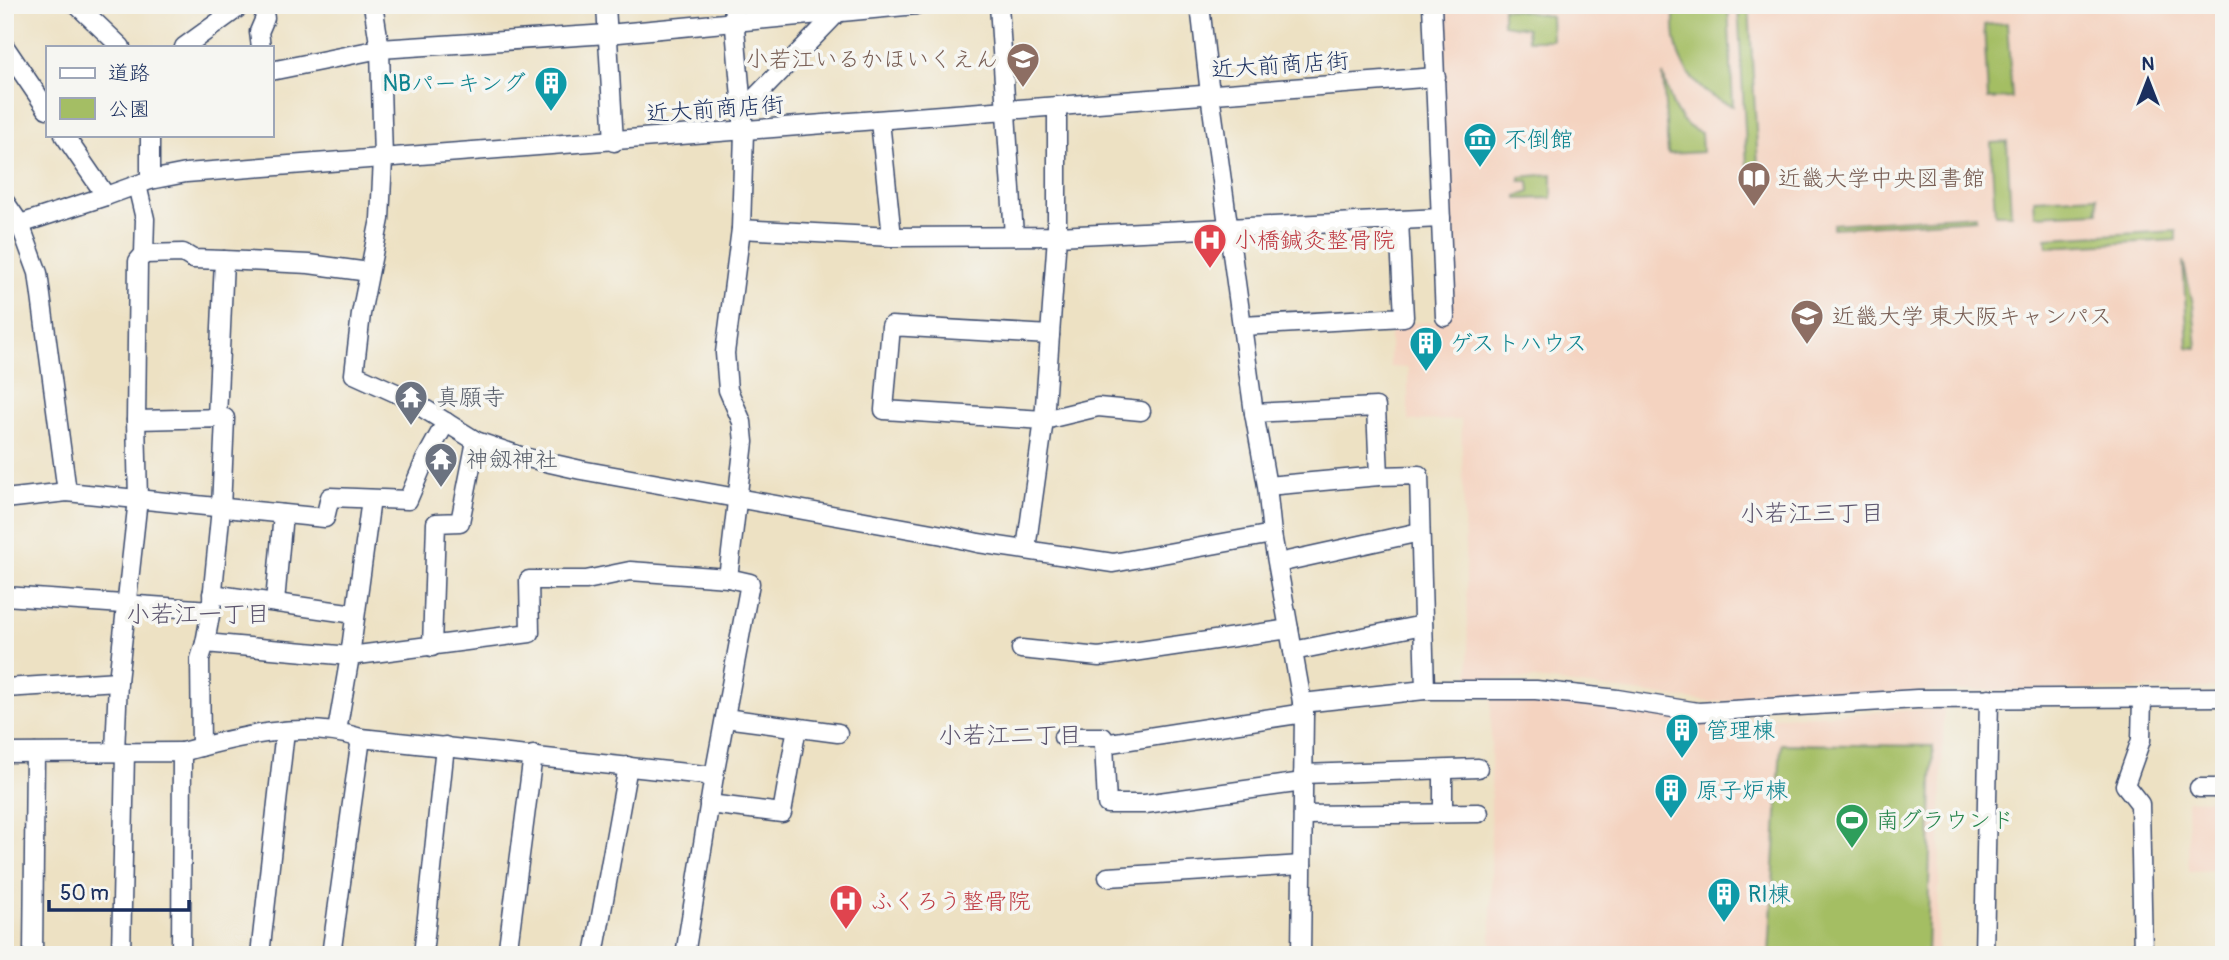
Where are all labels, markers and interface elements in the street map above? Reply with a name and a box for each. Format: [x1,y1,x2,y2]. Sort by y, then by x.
school or university icon: 小若江いるかほいくえん [1004,40,1042,89]
place label: 小若江いるかほいくえん [745,45,998,74]
legend [46,46,273,136]
street label: 近大前商店街 [1210,46,1350,84]
north arrow [2114,46,2184,116]
text: N [2142,52,2155,76]
text: 道路 [108,60,150,87]
building icon: NBパーキング [532,64,570,113]
place label: NBパーキング [382,69,526,98]
street label: 近大前商店街 [645,90,785,128]
text: 公園 [108,96,150,123]
museum icon: 不倒館 [1461,120,1499,169]
place label: 不倒館 [1504,125,1573,154]
library icon: 近畿大学中央図書館 [1735,159,1773,208]
place label: 近畿大学中央図書館 [1778,164,1985,193]
hospital icon: 小橋鍼灸整骨院 [1191,221,1229,270]
place label: 小橋鍼灸整骨院 [1234,226,1395,255]
school or university icon: 近畿大学 東大阪キャンパス [1788,297,1826,346]
place label: 近畿大学 東大阪キャンパス [1832,302,2112,331]
building icon: ゲストハウス [1407,324,1445,373]
place label: ゲストハウス [1450,329,1587,358]
temple icon: 真願寺 [392,378,430,427]
place label: 真願寺 [436,383,505,412]
temple icon: 神劔神社 [422,440,460,489]
place label: 神劔神社 [466,445,558,474]
district label: 小若江三丁目 [1740,499,1884,528]
district label: 小若江一丁目 [126,600,270,629]
building icon: 管理棟 [1663,711,1701,760]
place label: 管理棟 [1706,716,1775,745]
district label: 小若江二丁目 [938,721,1082,750]
building icon: 原子炉棟 [1652,771,1690,820]
place label: 原子炉棟 [1696,776,1788,805]
sports icon: 南グラウンド [1833,801,1871,850]
place label: 南グラウンド [1876,806,2014,835]
scale bar [49,869,189,913]
building icon: RI棟 [1705,875,1743,924]
text: 50 m [60,880,109,907]
place label: RI棟 [1748,880,1791,909]
hospital icon: ふくろう整骨院 [827,882,865,931]
place label: ふくろう整骨院 [870,887,1031,916]

